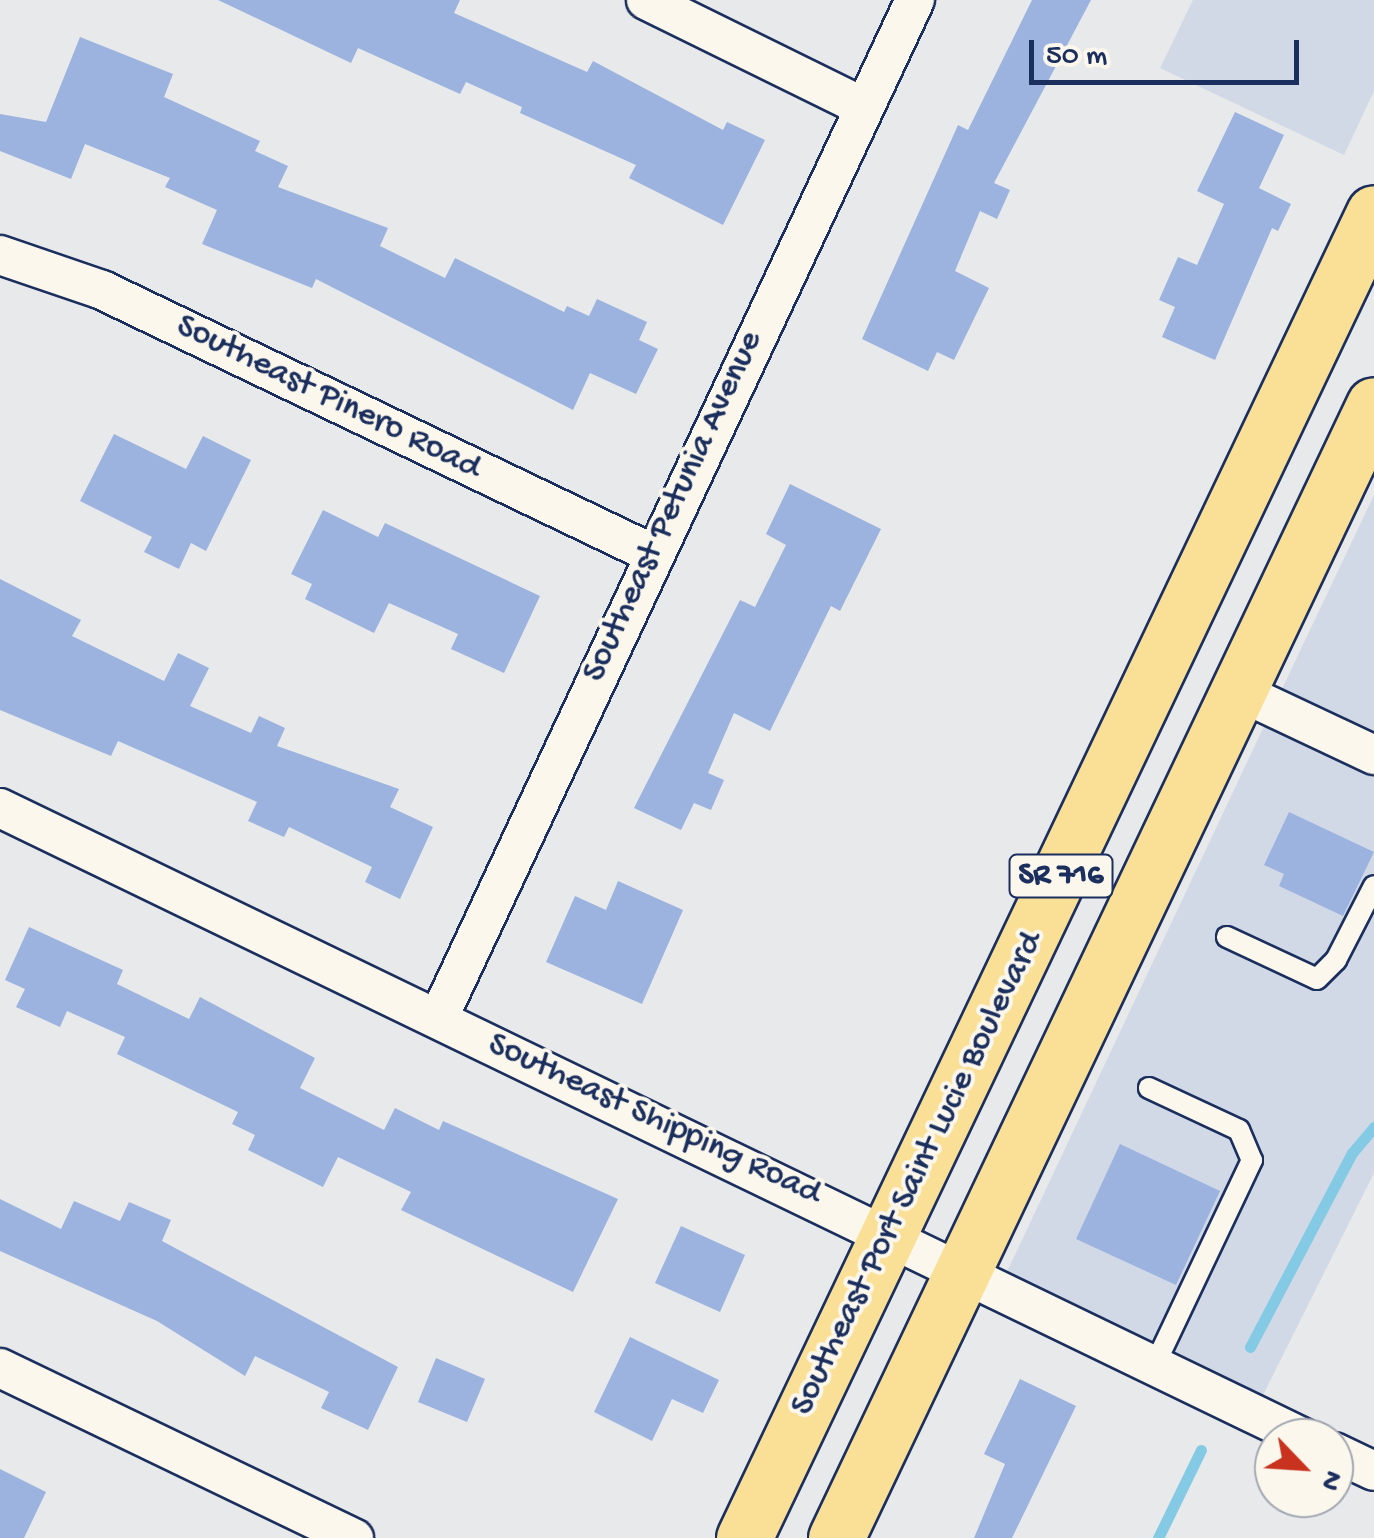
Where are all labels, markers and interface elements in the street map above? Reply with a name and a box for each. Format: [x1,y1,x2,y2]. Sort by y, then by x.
scale bar [1034,20,1304,82]
text: 50 m [1046,40,1107,75]
street label: Southeast Pinero Road [169,306,487,490]
street label: Southeast Petunia Avenue [574,325,774,689]
road number: SR 716 [1008,849,1114,903]
street label: Southeast Port Saint Lucie Boulevard [782,925,1054,1423]
street label: Southeast Shipping Road [481,1024,827,1216]
north arrow [1254,1418,1354,1518]
text: N [1311,1465,1349,1495]

